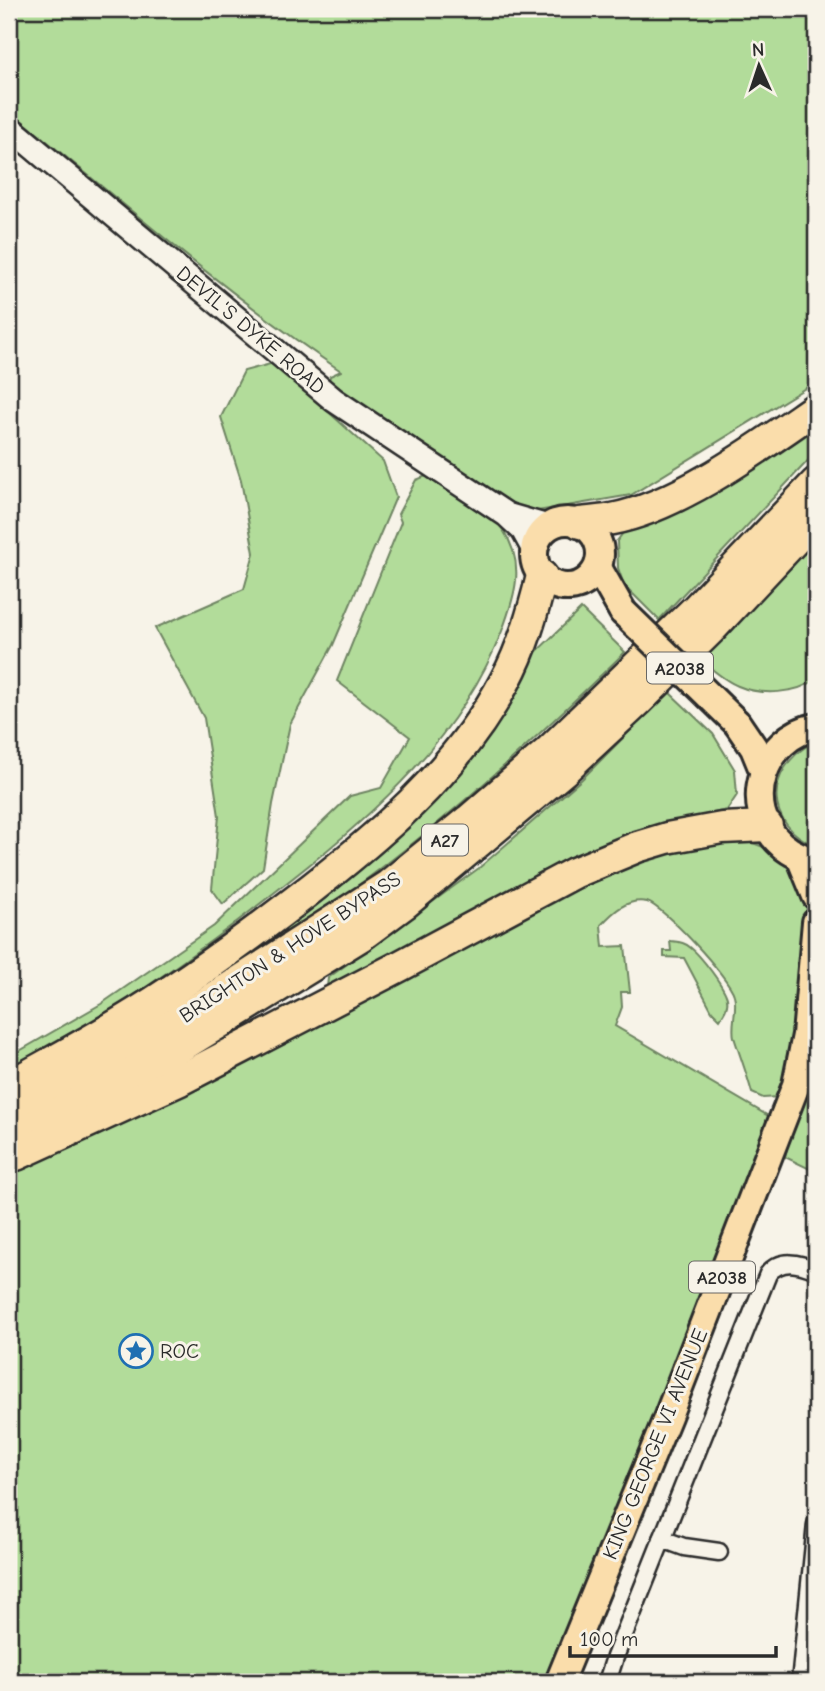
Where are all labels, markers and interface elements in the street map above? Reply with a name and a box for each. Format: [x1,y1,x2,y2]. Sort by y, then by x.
north arrow [724,32,794,102]
text: N [751,39,765,61]
street label: DEVIL'S DYKE ROAD [172,261,330,399]
road number: A2038 [647,652,713,684]
road number: A27 [422,824,468,856]
street label: BRIGHTON & HOVE BYPASS [175,866,405,1028]
road number: A2038 [689,1261,755,1292]
street label: KING GEORGE VI AVENUE [598,1325,712,1563]
place icon: ROC [117,1332,155,1370]
place label: ROC [160,1339,199,1363]
scale bar [570,1614,776,1658]
text: 100 m [580,1627,638,1651]

